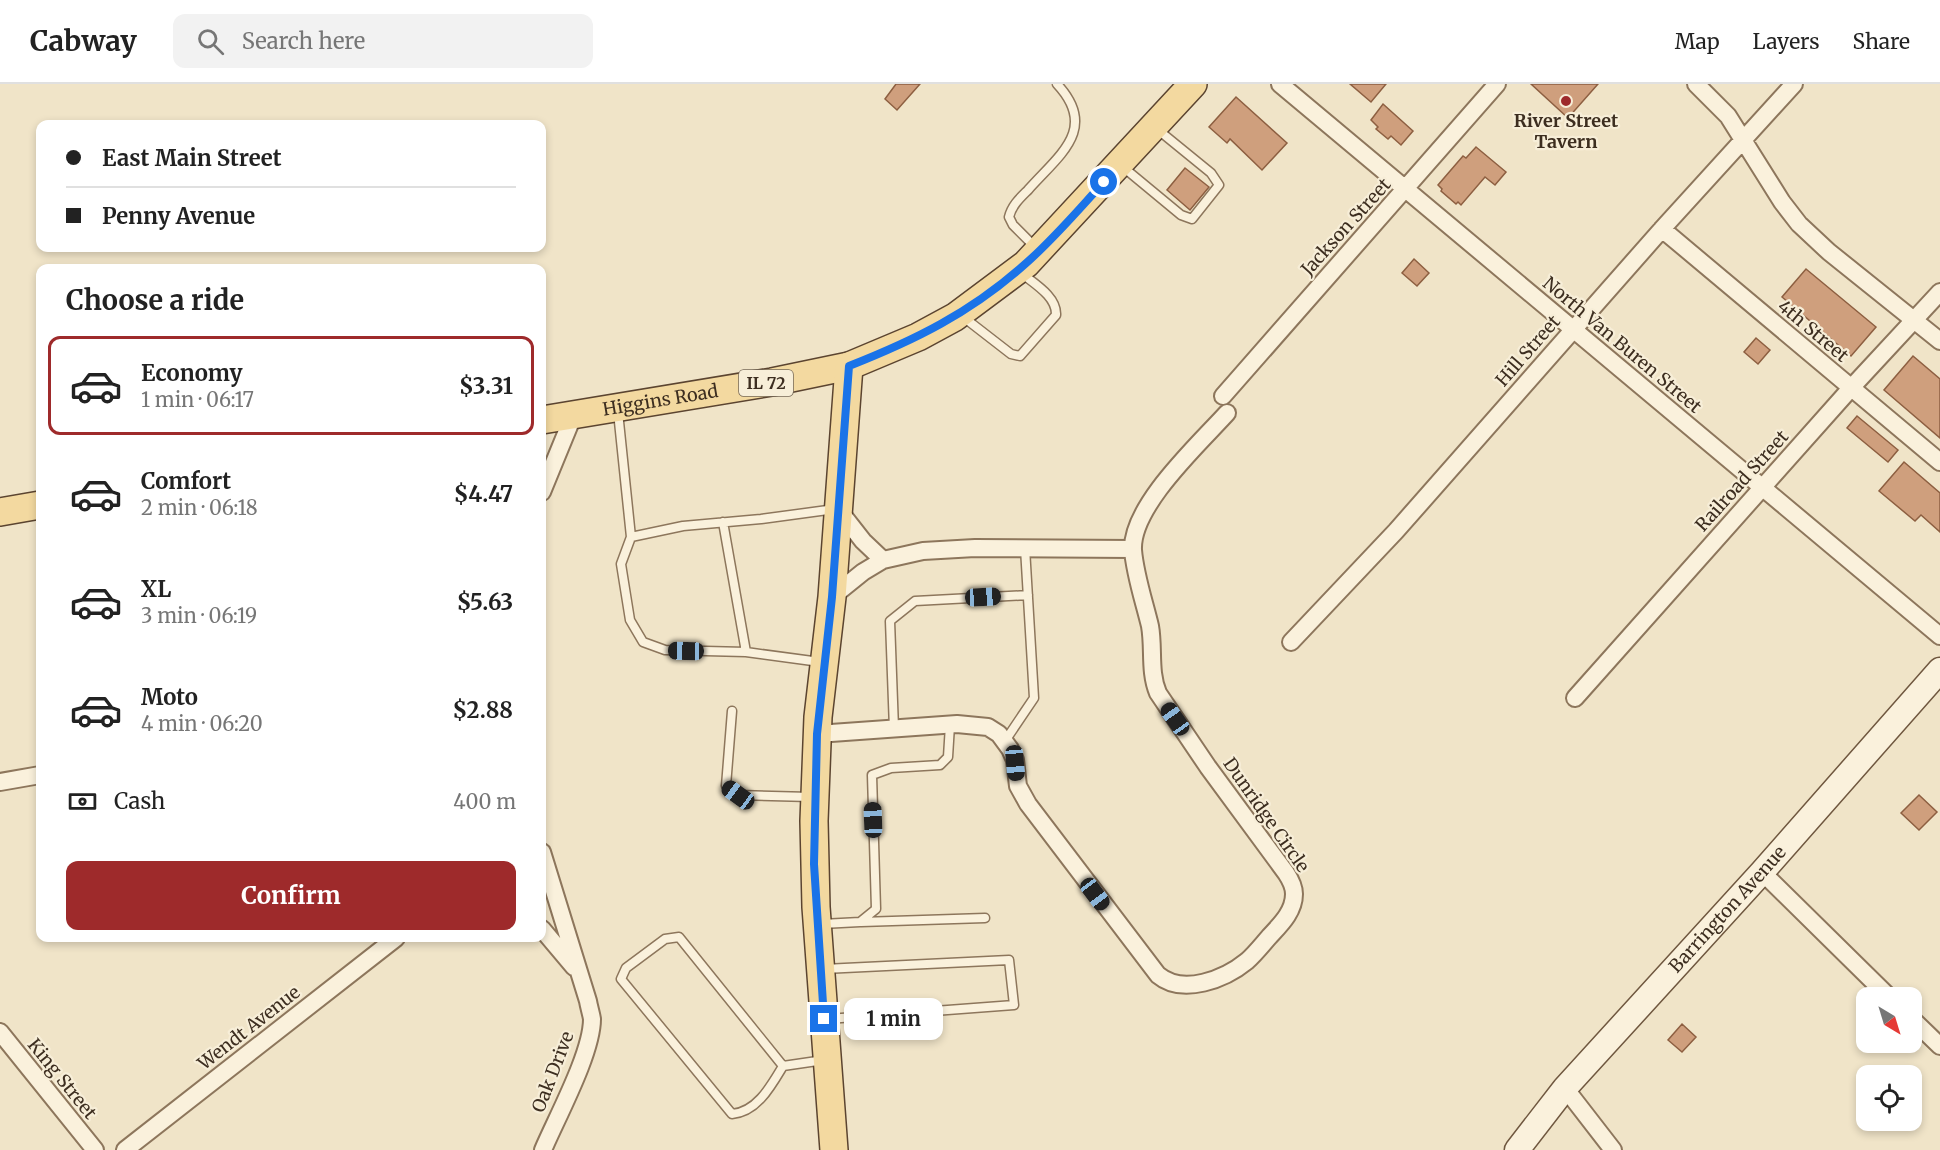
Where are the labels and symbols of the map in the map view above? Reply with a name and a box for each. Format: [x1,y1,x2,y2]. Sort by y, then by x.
marker: River Street Tavern [1559,94,1573,108]
place label: River Street Tavern [1514,109,1619,153]
route start [1090,168,1117,195]
street label: Jackson Street [1295,173,1395,281]
street label: North Van Buren Street [1538,271,1706,418]
street label: 4th Street [1773,294,1853,367]
street label: Hill Street [1490,310,1565,391]
road number: IL 72 [739,370,793,396]
street label: Higgins Road [601,379,720,421]
street label: Railroad Street [1690,425,1793,536]
car [965,587,1001,607]
car [668,642,704,660]
car [1157,699,1193,739]
car [1004,744,1026,782]
street label: Dunridge Circle [1218,753,1315,877]
car [718,777,758,813]
car [863,802,883,838]
street label: Barrington Avenue [1664,841,1791,977]
car [1077,874,1113,914]
street label: Wendt Avenue [192,980,305,1075]
north arrow [1856,987,1922,1053]
callout: 1 min [845,998,944,1040]
route end [810,1005,837,1032]
street label: Oak Drive [527,1028,579,1116]
street label: King Street [23,1034,102,1124]

